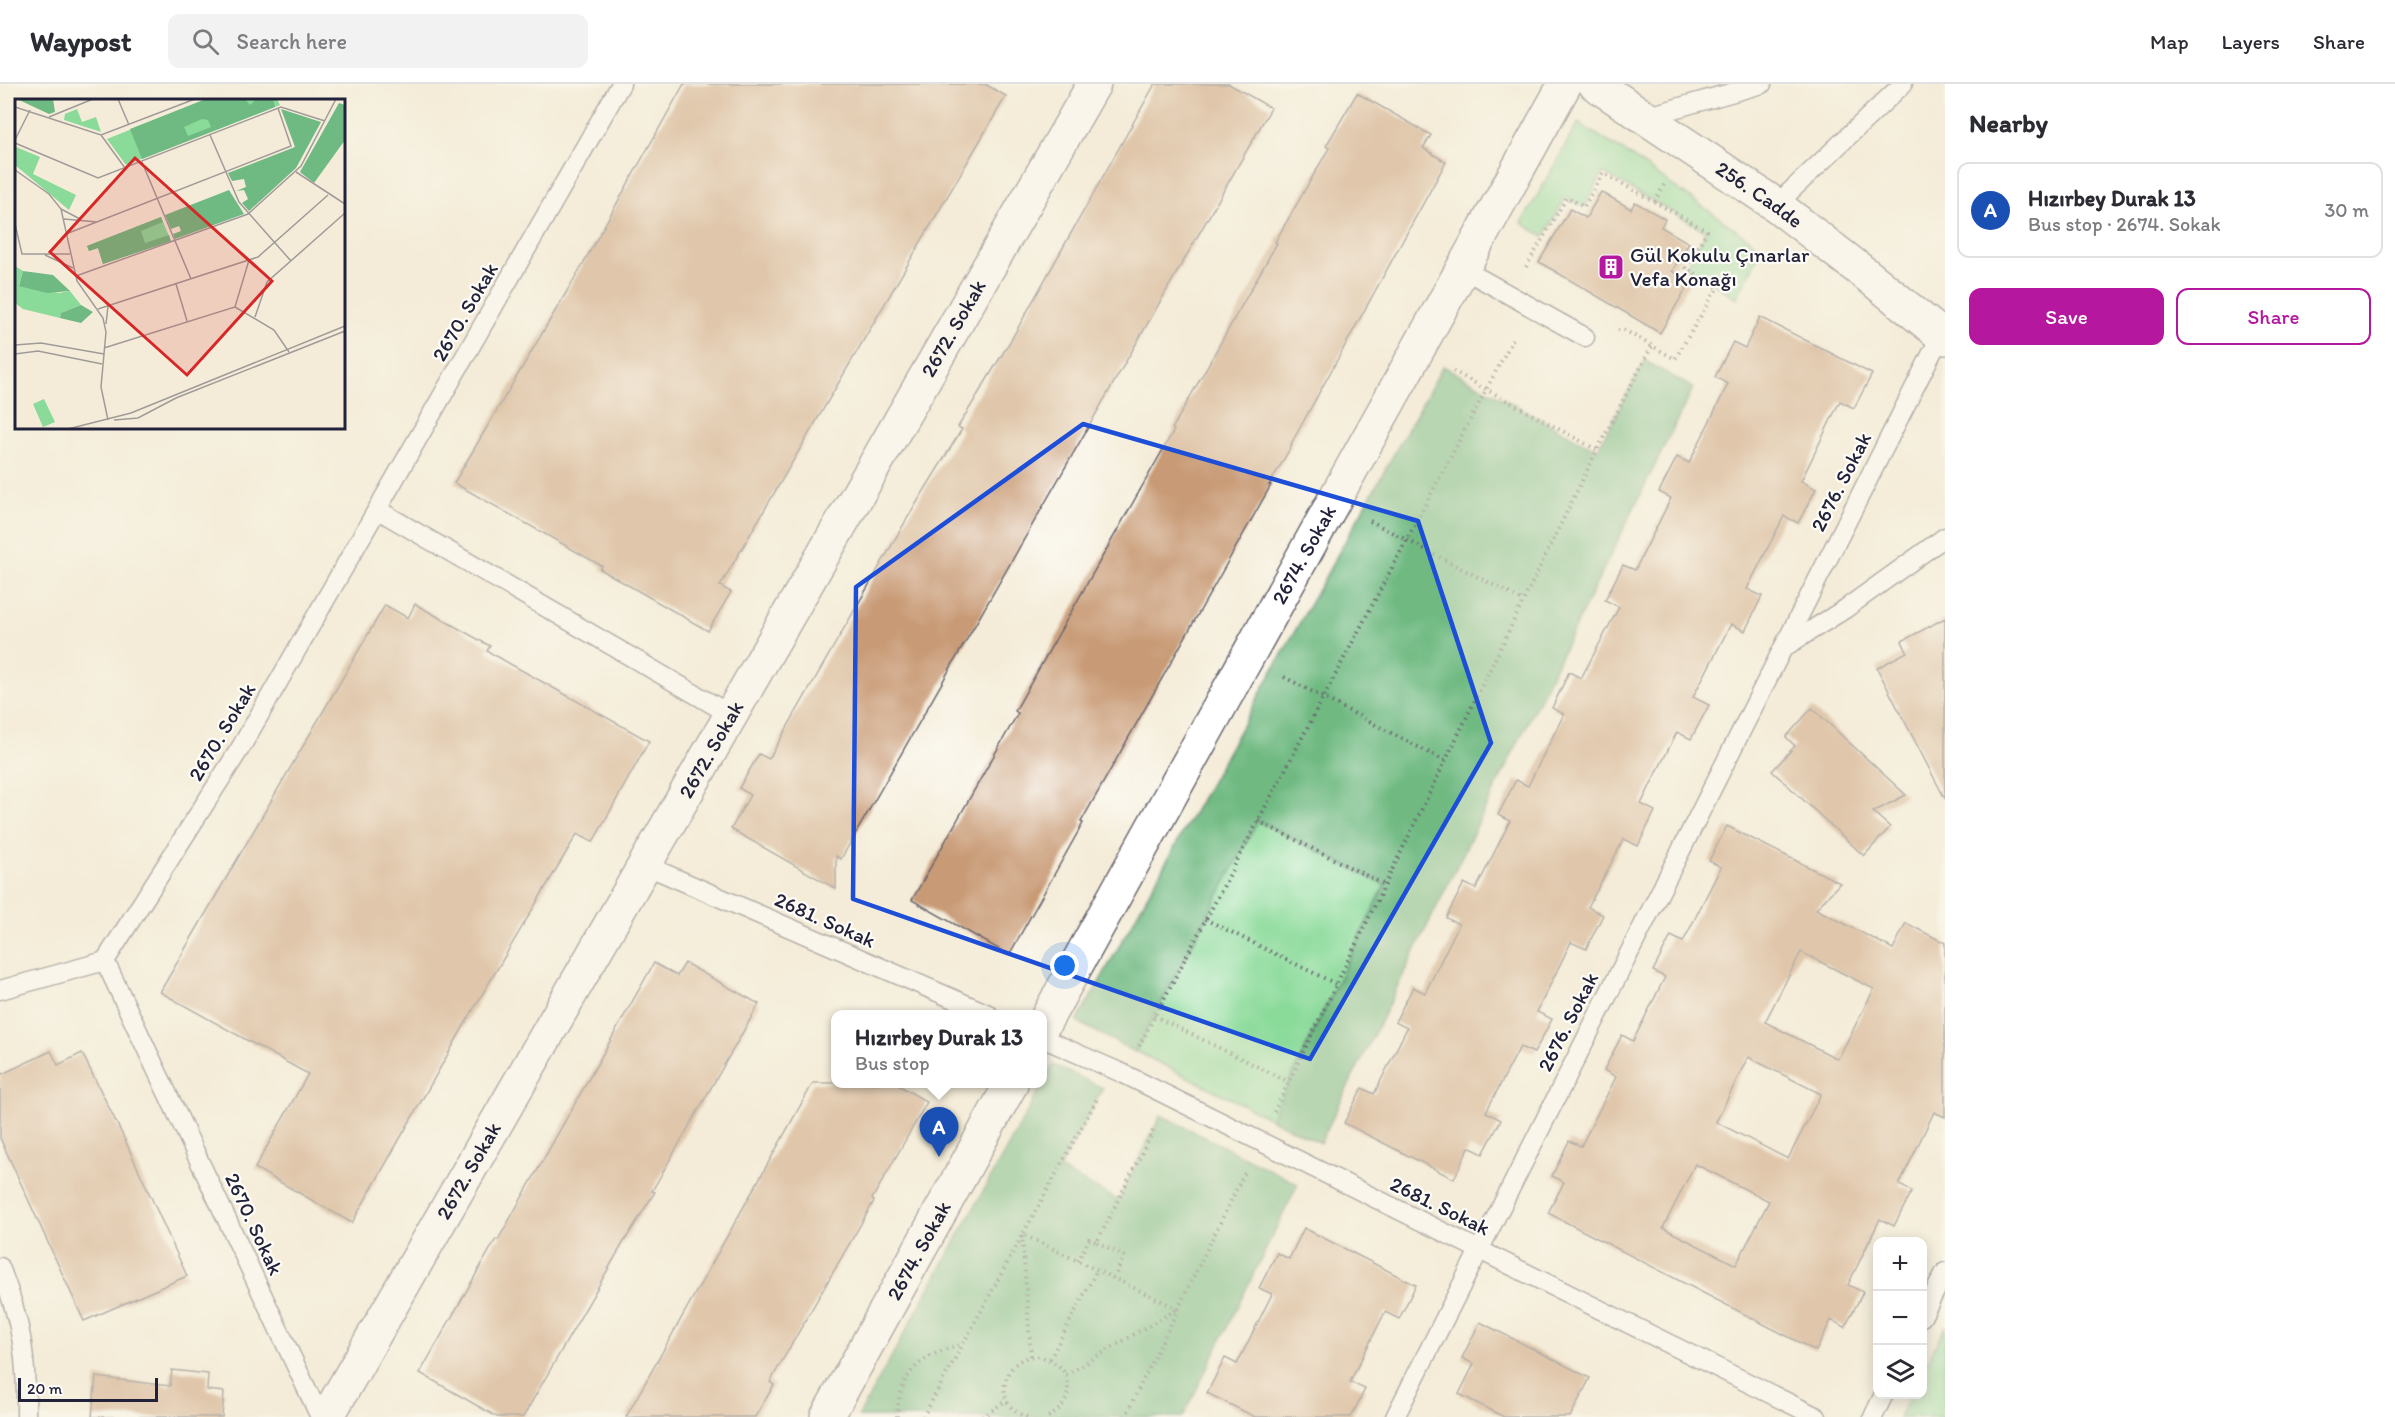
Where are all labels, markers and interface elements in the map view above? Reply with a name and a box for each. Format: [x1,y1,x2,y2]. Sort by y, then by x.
search box [168,14,588,68]
text: Waypost [30,24,132,58]
icon: search [189,25,222,58]
text: Search here [237,28,347,55]
text: Map [2150,29,2189,54]
text: Layers [2222,29,2280,54]
text: Share [2313,29,2365,54]
inset map [15,99,345,429]
text: Nearby [1969,107,2048,139]
street label: 256. Cadde [1711,155,1808,233]
text: Hızırbey Durak 13 [2028,185,2196,212]
text: A [1984,198,1997,222]
text: 30 m [2324,198,2369,222]
text: Bus stop · 2674. Sokak [2028,212,2221,236]
place label: Gül Kokulu Çınarlar Vefa Konağı [1630,242,1810,291]
building icon: Gül Kokulu Çınarlar Vefa Konağı [1596,252,1626,282]
street label: 2670. Sokak [426,258,503,366]
street label: 2672. Sokak [915,275,991,381]
button: Save [1969,288,2164,345]
button: Share [2176,288,2371,345]
street label: 2676. Sokak [1805,428,1876,536]
street label: 2674. Sokak [1266,500,1341,609]
street label: 2670. Sokak [183,678,261,785]
street label: 2672. Sokak [673,696,749,802]
street label: 2681. Sokak [771,886,880,953]
your location [1050,951,1079,980]
street label: 2676. Sokak [1532,968,1603,1076]
popup [831,1010,1047,1088]
text: Hızırbey Durak 13 [855,1024,1023,1051]
text: Bus stop [855,1051,930,1075]
pin: A [920,1108,958,1157]
street label: 2672. Sokak [430,1117,506,1224]
street label: 2670. Sokak [220,1169,289,1279]
street label: 2681. Sokak [1386,1171,1494,1241]
street label: 2674. Sokak [881,1196,956,1304]
map controls [1873,1237,1927,1399]
button: + [1873,1237,1927,1291]
button: − [1873,1291,1927,1345]
button: layers [1873,1345,1927,1399]
scale bar [18,1375,158,1402]
text: 20 m [27,1379,62,1398]

